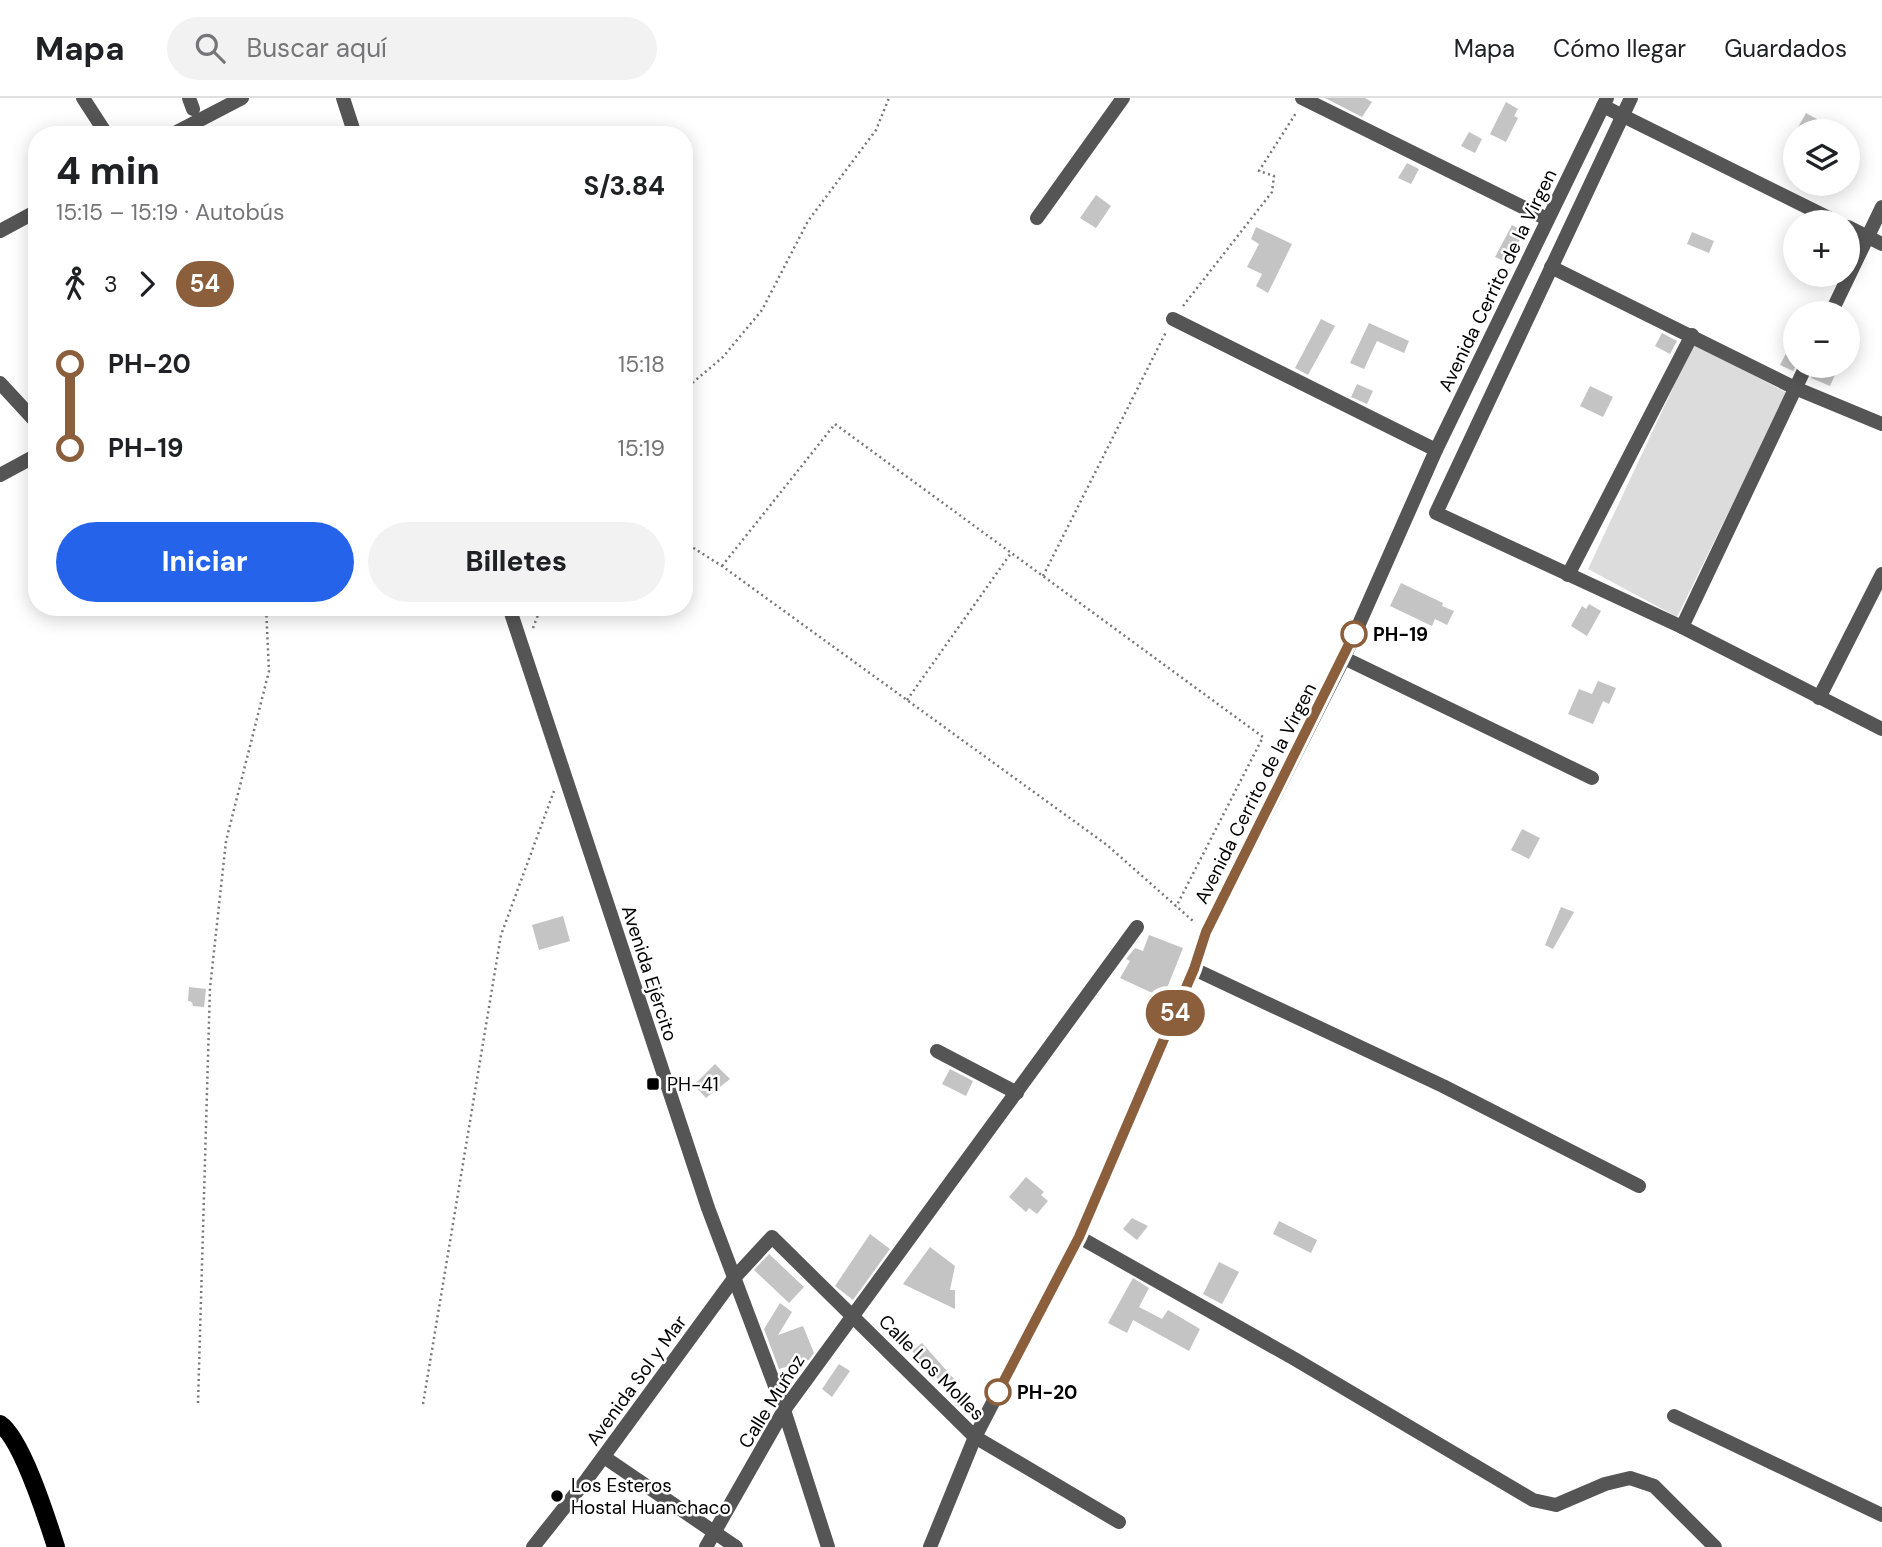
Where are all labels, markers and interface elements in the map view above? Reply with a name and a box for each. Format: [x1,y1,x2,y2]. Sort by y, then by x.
search box [167,17,657,80]
text: Mapa [35,27,125,70]
icon: search [191,29,229,67]
text: Buscar aquí [247,31,387,65]
text: Mapa [1454,33,1515,64]
text: Cómo llegar [1553,33,1686,64]
text: Guardados [1724,33,1847,64]
map controls [1783,119,1860,378]
button: layers [1783,119,1860,196]
text: 4 min [56,146,160,196]
street label: Avenida Cerrito de la Virgen [1433,165,1562,396]
text: S/3.84 [583,169,665,203]
text: 15:15 – 15:19 · Autobús [56,197,285,227]
button: + [1783,210,1860,287]
icon: walk [56,265,94,303]
icon: forward [128,265,166,303]
text: 54 [190,268,220,299]
text: 3 [104,269,118,299]
button: − [1783,301,1860,378]
text: PH-20 [108,347,191,381]
text: 15:18 [618,349,665,379]
text: PH-19 [108,431,183,465]
text: 15:19 [618,433,665,463]
button: Iniciar [56,522,354,602]
button: Billetes [368,522,665,602]
marker: PH-19 [1341,621,1367,647]
place label: PH-19 [1373,622,1428,647]
street label: Avenida Cerrito de la Virgen [1189,679,1322,908]
street label: Avenida Ejército [616,902,683,1044]
line badge: 54 [1144,990,1206,1036]
text: 54 [1160,997,1190,1028]
place label: PH-41 [667,1072,719,1097]
marker: PH-41 [645,1076,661,1092]
street label: Calle Los Molles [873,1309,990,1426]
street label: Avenida Sol y Mar [581,1310,692,1450]
street label: Calle Muñoz [733,1350,810,1453]
marker: PH-20 [985,1379,1011,1405]
place label: PH-20 [1017,1380,1077,1405]
place label: Los Esteros Hostal Huanchaco [571,1473,731,1520]
marker: Los Esteros Hostal Huanchaco [549,1488,565,1504]

